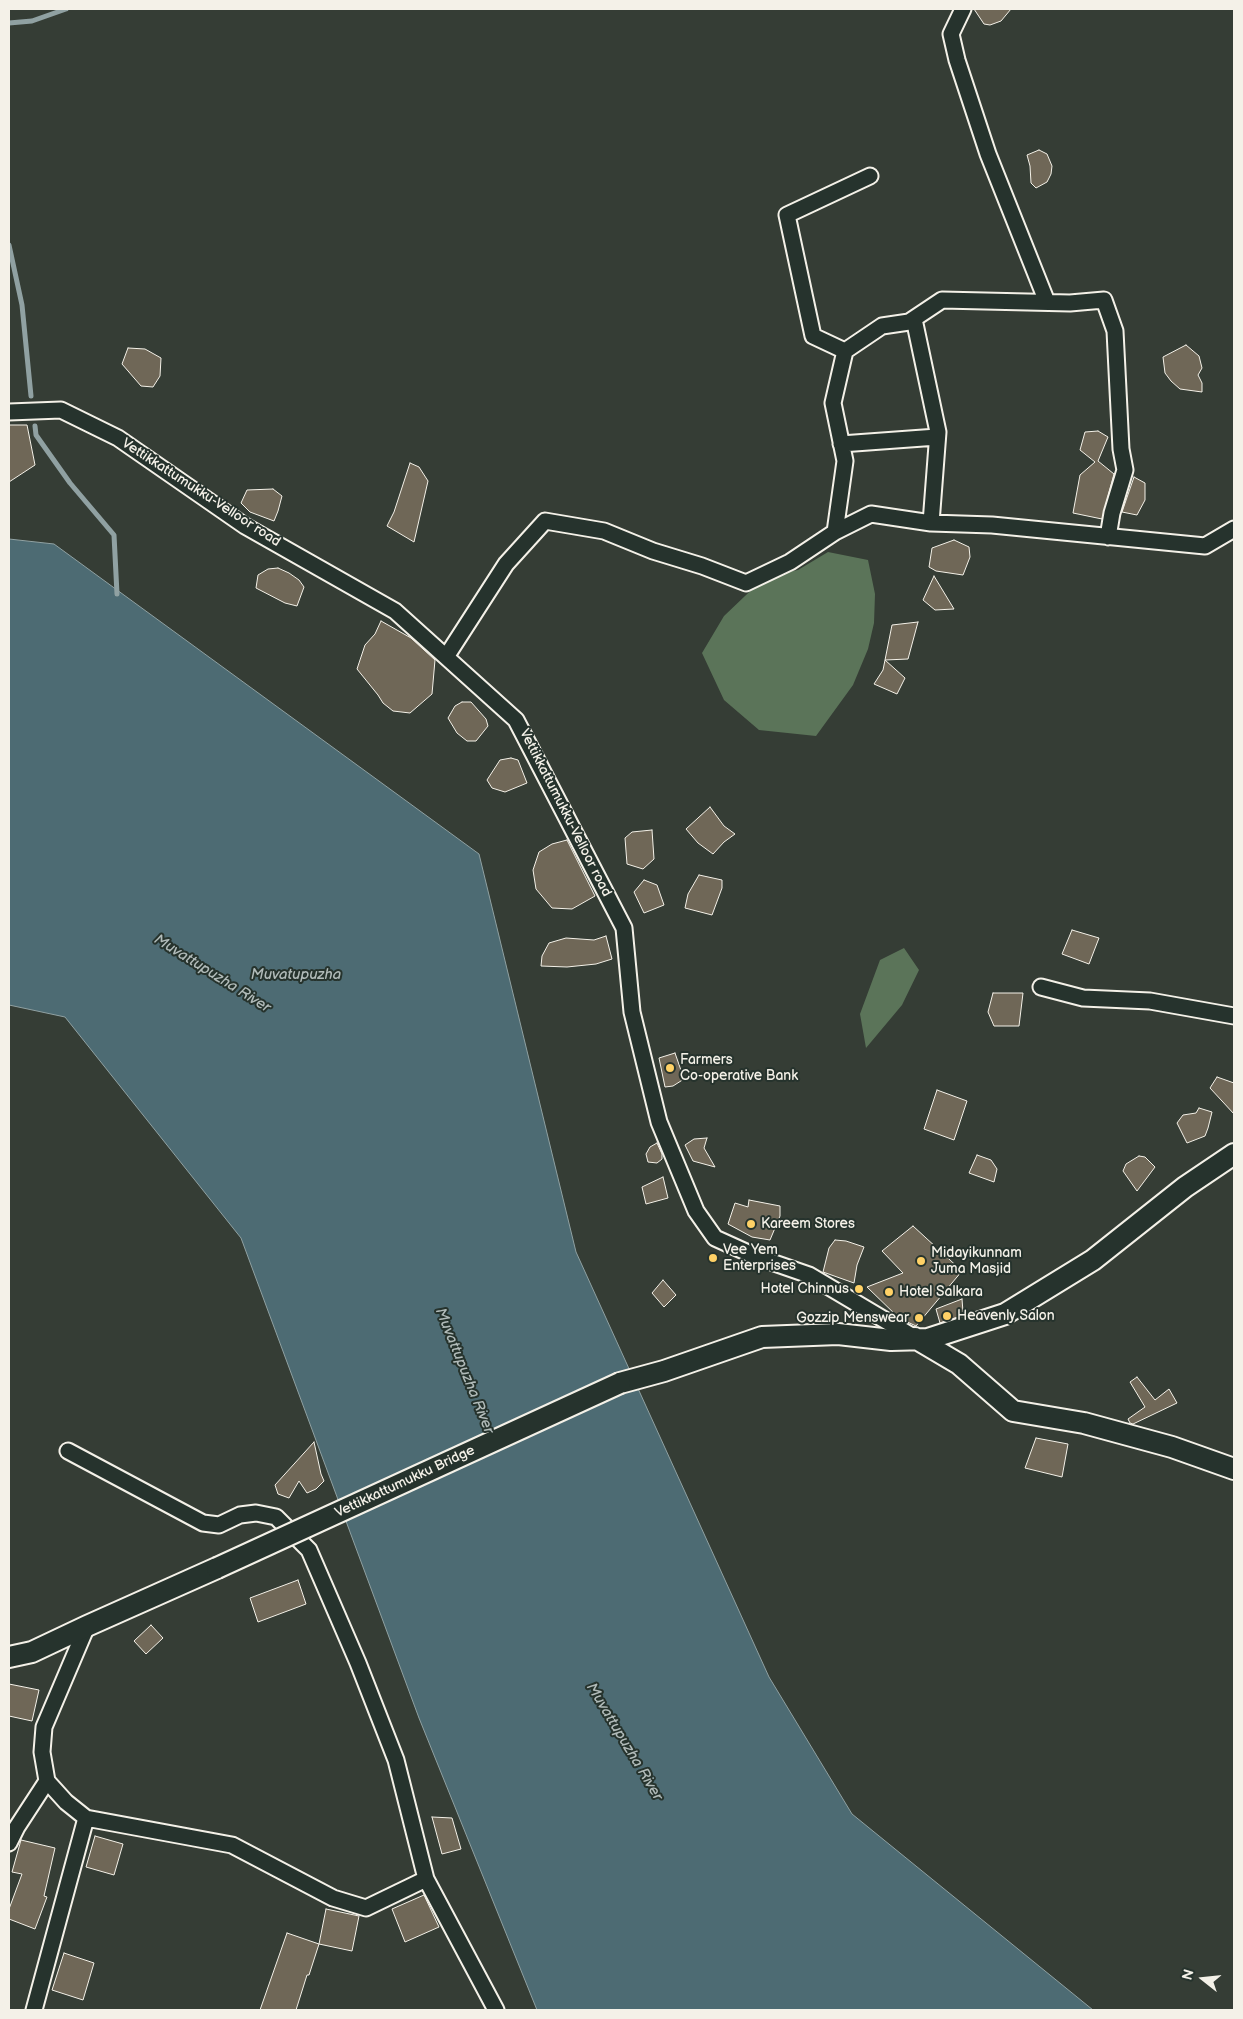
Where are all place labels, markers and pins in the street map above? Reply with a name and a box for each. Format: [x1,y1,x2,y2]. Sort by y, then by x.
place label: Farmers Co-operative Bank [680,1052,798,1084]
marker: Farmers Co-operative Bank [664,1062,676,1074]
place label: Kareem Stores [761,1216,855,1232]
marker: Kareem Stores [745,1218,757,1230]
place label: Vee Yem Enterprises [723,1242,796,1274]
place label: Midayikunnam Juma Masjid [931,1245,1022,1278]
marker: Vee Yem Enterprises [707,1252,719,1264]
marker: Midayikunnam Juma Masjid [915,1255,927,1267]
place label: Hotel Chinnus [760,1281,849,1297]
marker: Hotel Chinnus [853,1283,865,1295]
place label: Hotel Salkara [899,1284,983,1300]
marker: Hotel Salkara [883,1286,895,1298]
place label: Heavenly Salon [957,1308,1055,1324]
place label: Gozzip Menswear [796,1310,909,1326]
marker: Heavenly Salon [941,1310,953,1322]
marker: Gozzip Menswear [913,1312,925,1324]

